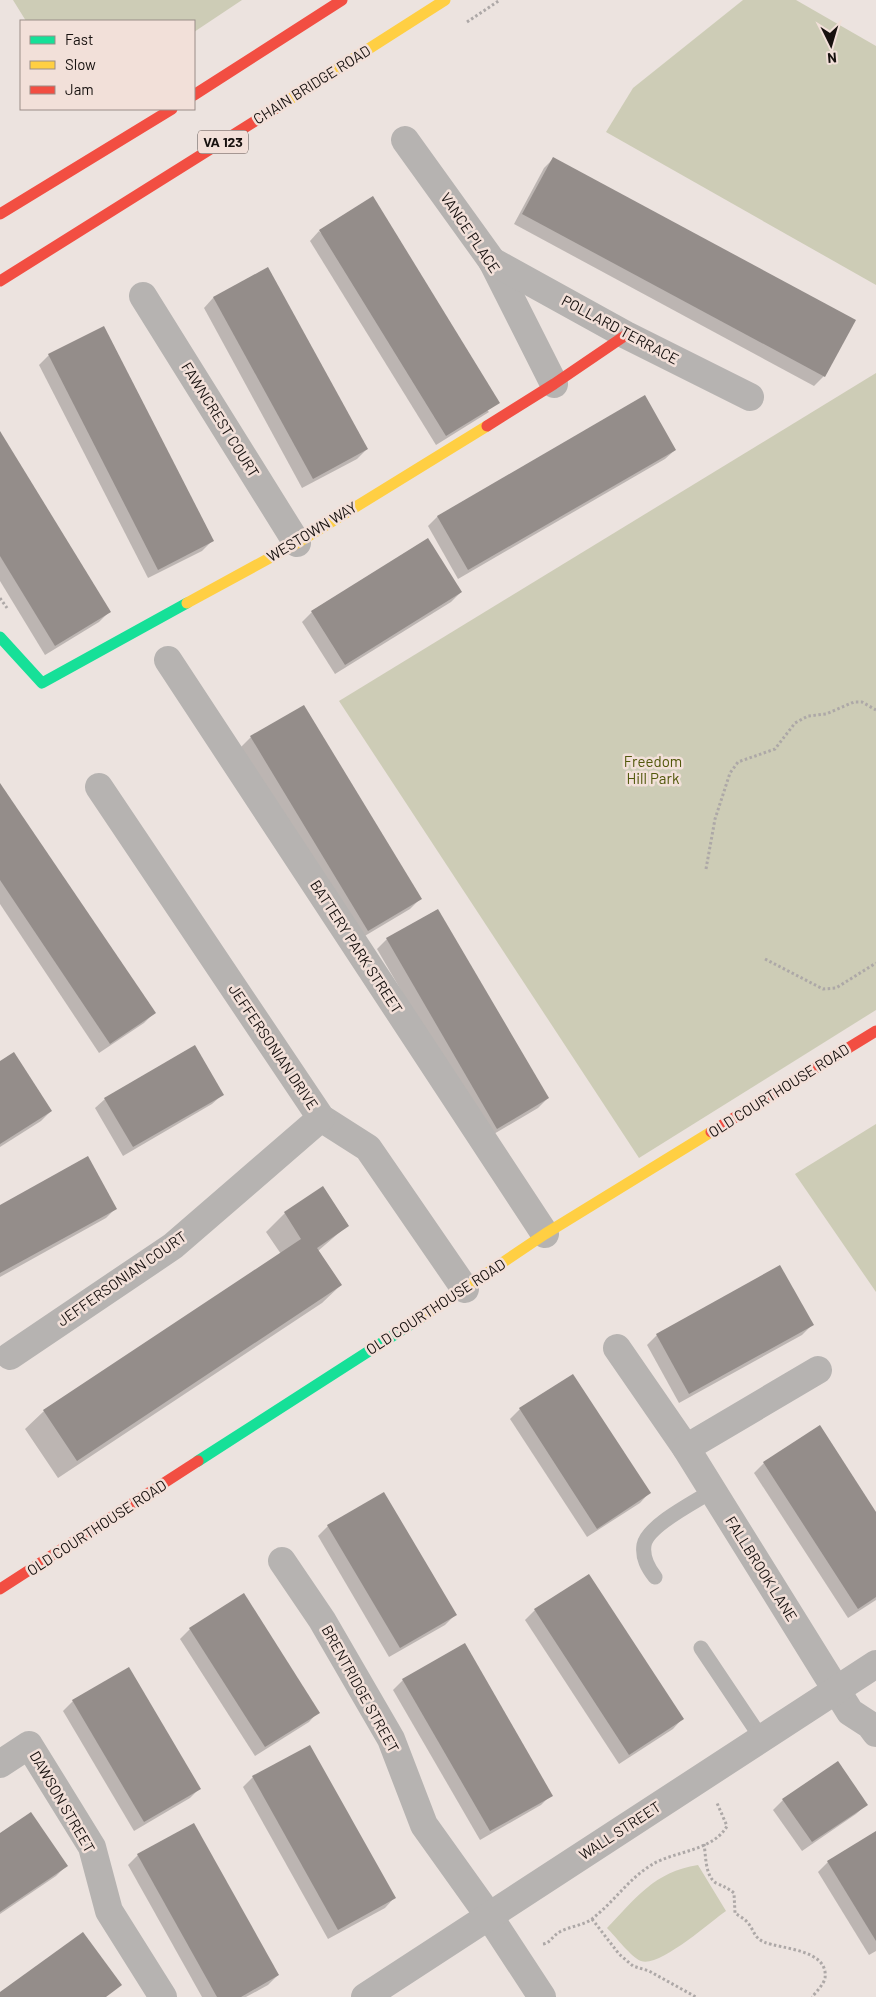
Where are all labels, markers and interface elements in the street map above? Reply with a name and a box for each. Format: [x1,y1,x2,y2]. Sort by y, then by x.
legend [20,20,195,110]
north arrow [806,20,856,70]
text: Fast [65,30,93,48]
street label: CHAIN BRIDGE ROAD [249,41,373,128]
text: N [827,50,838,67]
text: Slow [65,55,96,73]
text: Jam [65,80,94,98]
road number: VA 123 [198,130,248,154]
street label: VANCE PLACE [437,189,504,276]
street label: POLLARD TERRACE [559,291,682,368]
street label: FAWNCREST COURT [178,359,264,480]
street label: WESTOWN WAY [263,497,360,565]
park label: Freedom Hill Park [624,752,682,787]
street label: BATTERY PARK STREET [307,876,407,1017]
street label: JEFFERSONIAN DRIVE [225,980,323,1113]
street label: OLD COURTHOUSE ROAD [705,1039,852,1141]
street label: JEFFERSONIAN COURT [53,1227,189,1330]
street label: OLD COURTHOUSE ROAD [362,1254,509,1358]
street label: OLD COURTHOUSE ROAD [23,1475,170,1579]
street label: FALLBROOK LANE [722,1513,801,1624]
street label: BRENTRIDGE STREET [318,1622,403,1755]
street label: DAWSON STREET [26,1747,99,1856]
street label: WALL STREET [575,1797,664,1863]

